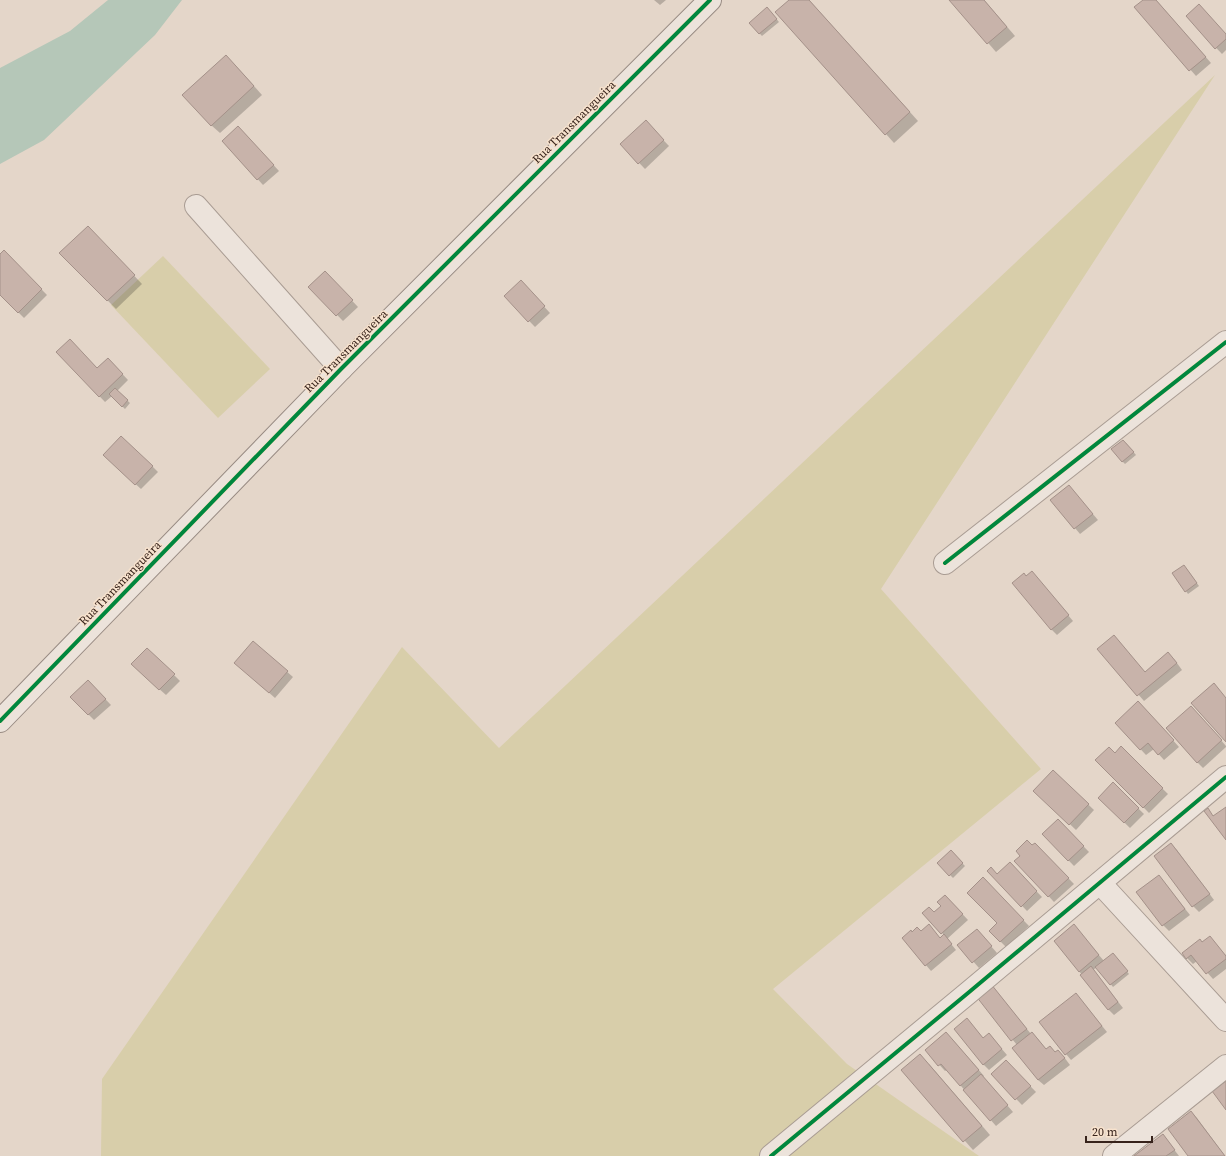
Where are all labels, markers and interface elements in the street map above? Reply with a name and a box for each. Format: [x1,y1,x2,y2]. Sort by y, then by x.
street label: Rua Transmangueira [529,76,620,167]
street label: Rua Transmangueira [301,305,392,396]
street label: Rua Transmangueira [75,537,165,629]
scale bar [1086,1118,1152,1144]
text: 20 m [1092,1124,1118,1140]

